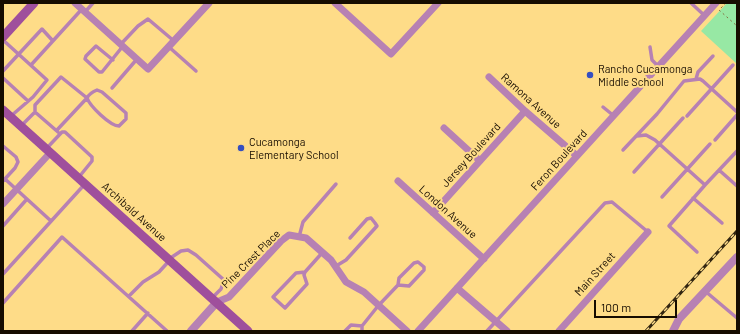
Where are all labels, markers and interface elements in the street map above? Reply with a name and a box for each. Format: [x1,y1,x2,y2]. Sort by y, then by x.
place label: Rancho Cucamonga Middle School [598,62,692,88]
marker: Rancho Cucamonga Middle School [585,70,595,80]
street label: Ramona Avenue [498,71,564,131]
street label: Jersey Boulevard [439,120,503,190]
street label: Feron Boulevard [528,127,590,193]
place label: Cucamonga Elementary School [249,135,339,161]
marker: Cucamonga Elementary School [236,143,246,153]
street label: Archibald Avenue [99,180,169,244]
street label: London Avenue [416,183,480,241]
street label: Pine Crest Place [219,227,283,291]
street label: Main Street [572,249,618,299]
scale bar [596,292,679,318]
text: 100 m [601,300,631,314]

